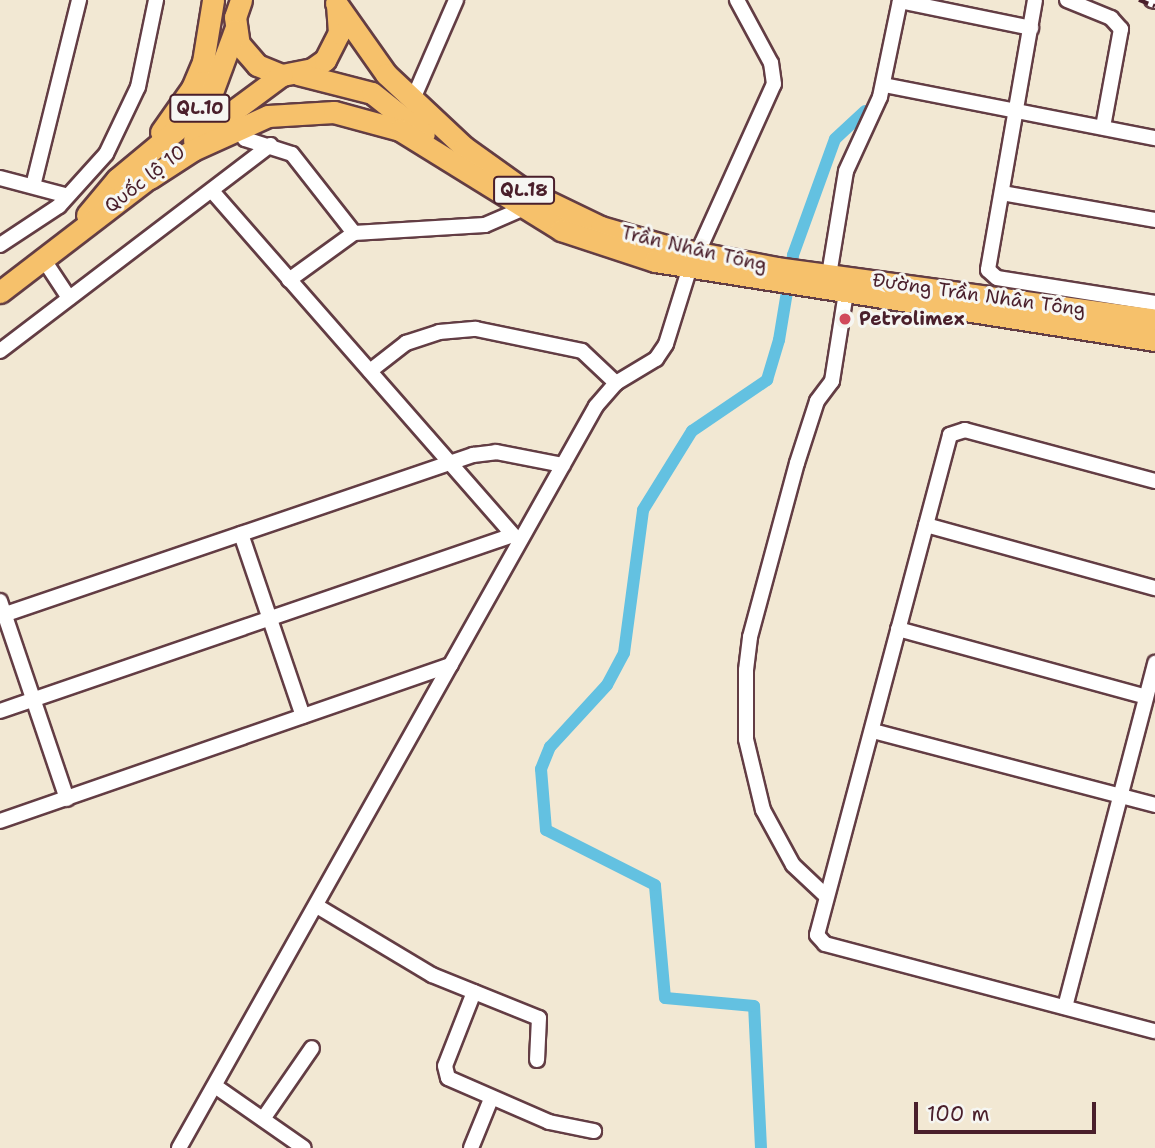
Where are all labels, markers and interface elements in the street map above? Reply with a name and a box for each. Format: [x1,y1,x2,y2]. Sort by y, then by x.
road number: QL.10 [168,94,232,122]
street label: Quốc lộ 10 [100,140,190,218]
road number: QL.18 [492,176,556,204]
street label: Trần Nhân Tông [619,221,769,277]
street label: Đường Trần Nhân Tông [871,269,1087,321]
place label: Petrolimex [859,308,965,330]
marker: Petrolimex [837,311,853,327]
scale bar [917,1088,1099,1132]
text: 100 m [927,1100,990,1128]

